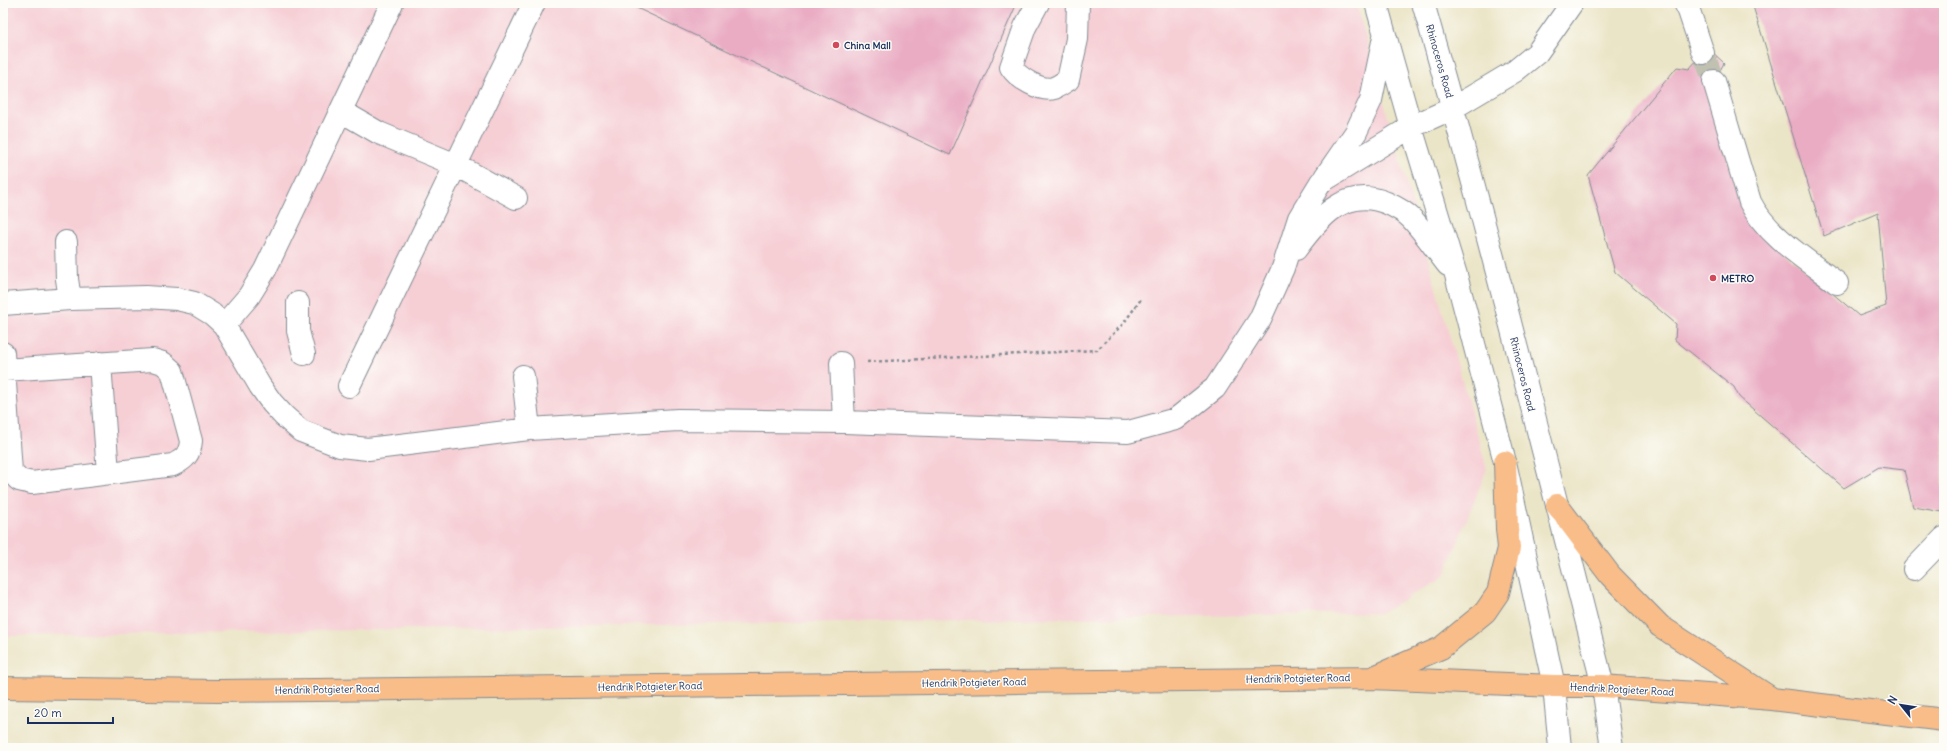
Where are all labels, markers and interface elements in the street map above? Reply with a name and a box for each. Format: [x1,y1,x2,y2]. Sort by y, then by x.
street label: Rhinoceros Road [1423,23,1456,100]
place label: China Mall [844,39,891,52]
marker: China Mall [831,40,841,50]
place label: METRO [1721,272,1755,285]
marker: METRO [1708,273,1718,283]
street label: Rhinoceros Road [1507,336,1538,413]
street label: Hendrik Potgieter Road [1246,671,1350,686]
street label: Hendrik Potgieter Road [922,675,1026,690]
street label: Hendrik Potgieter Road [598,679,702,694]
street label: Hendrik Potgieter Road [1569,680,1675,699]
street label: Hendrik Potgieter Road [275,682,379,697]
north arrow [1881,685,1921,725]
text: N [1884,693,1900,707]
scale bar [28,699,113,725]
text: 20 m [34,705,62,720]

